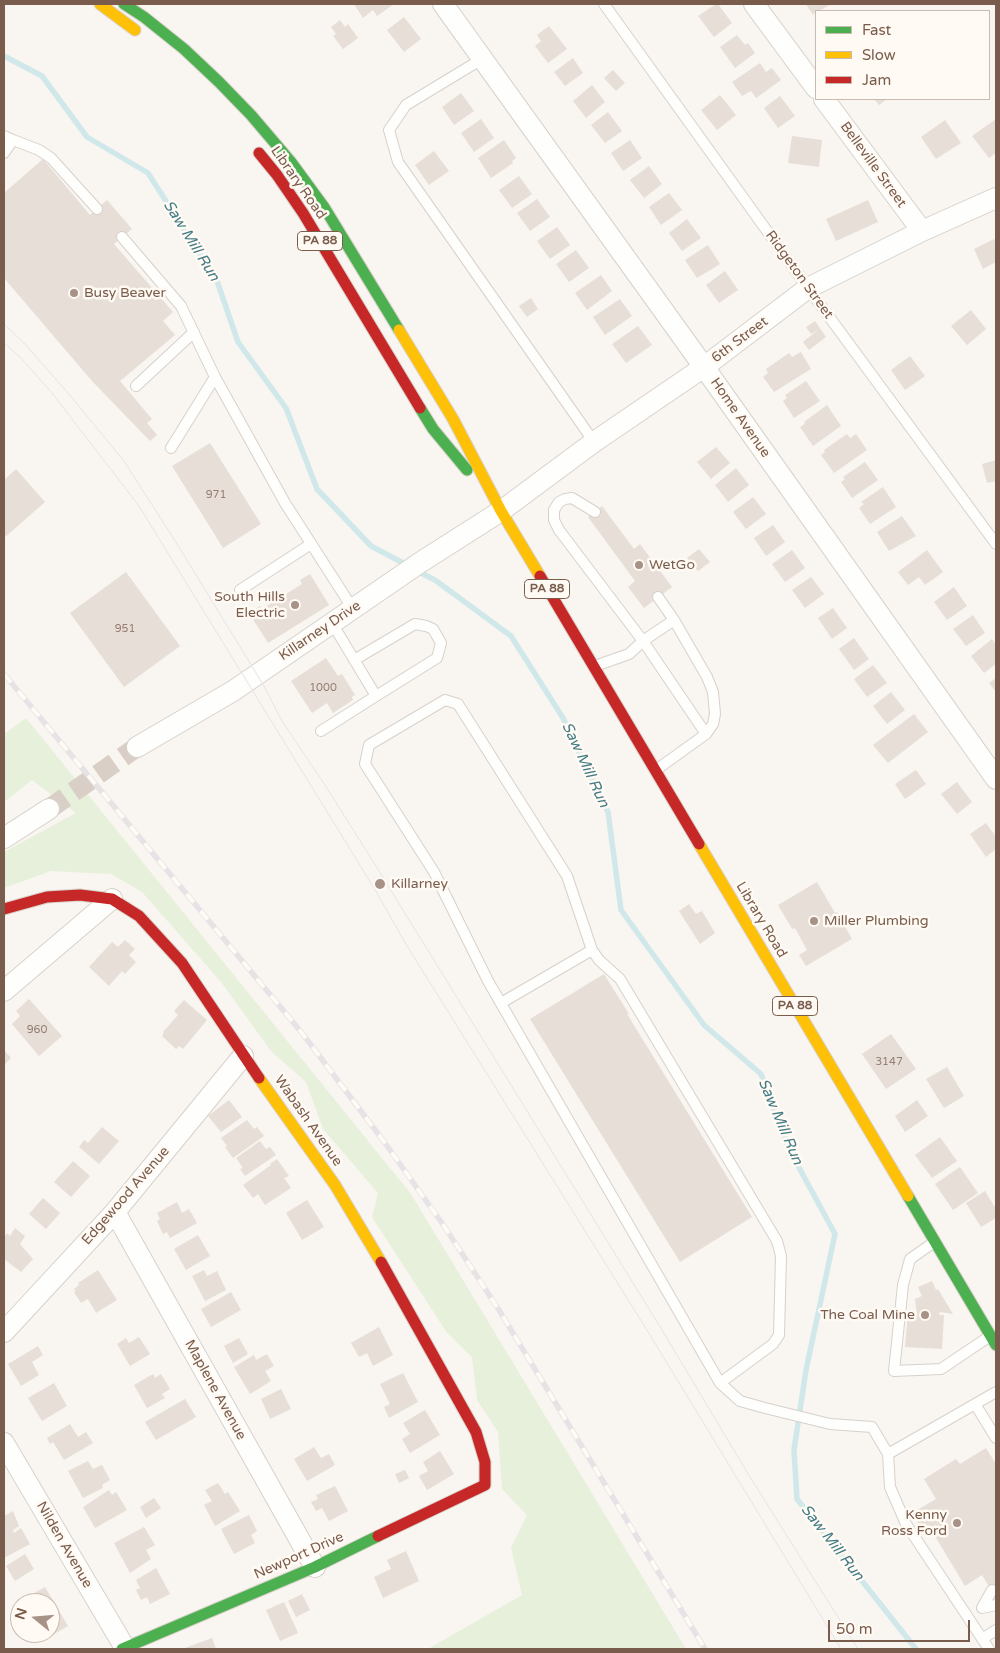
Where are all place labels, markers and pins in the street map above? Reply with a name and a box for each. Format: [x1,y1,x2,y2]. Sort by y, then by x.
place label: Busy Beaver [84,285,166,301]
marker: Busy Beaver [68,287,80,299]
place label: WetGo [649,557,695,573]
marker: WetGo [633,559,645,571]
place label: South Hills Electric [214,589,285,622]
marker: South Hills Electric [289,599,301,611]
place label: Killarney [391,876,448,892]
marker: Killarney [373,877,387,891]
place label: Miller Plumbing [824,913,929,929]
marker: Miller Plumbing [808,915,820,927]
place label: The Coal Mine [820,1307,915,1323]
marker: The Coal Mine [919,1309,931,1321]
place label: Kenny Ross Ford [881,1507,947,1540]
marker: Kenny Ross Ford [951,1517,963,1529]

